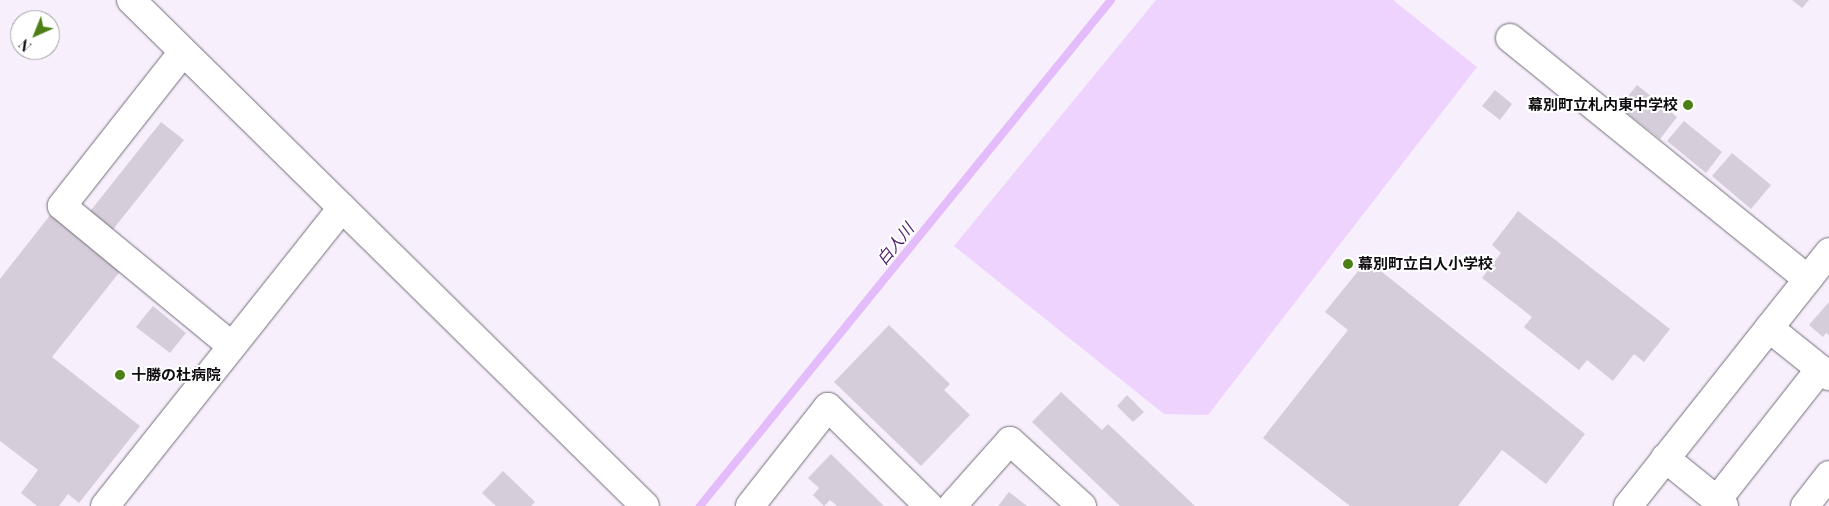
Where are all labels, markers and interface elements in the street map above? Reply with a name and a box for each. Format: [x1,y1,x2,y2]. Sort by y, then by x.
north arrow [10,10,60,60]
text: N [15,35,35,56]
place label: 幕別町立札内東中学校 [1528,96,1678,114]
marker: 幕別町立札内東中学校 [1682,99,1694,111]
water label: 白人川 [872,219,918,269]
place label: 幕別町立白人小学校 [1358,255,1493,273]
marker: 幕別町立白人小学校 [1342,258,1354,270]
place label: 十勝の杜病院 [131,366,221,384]
marker: 十勝の杜病院 [113,368,127,382]

